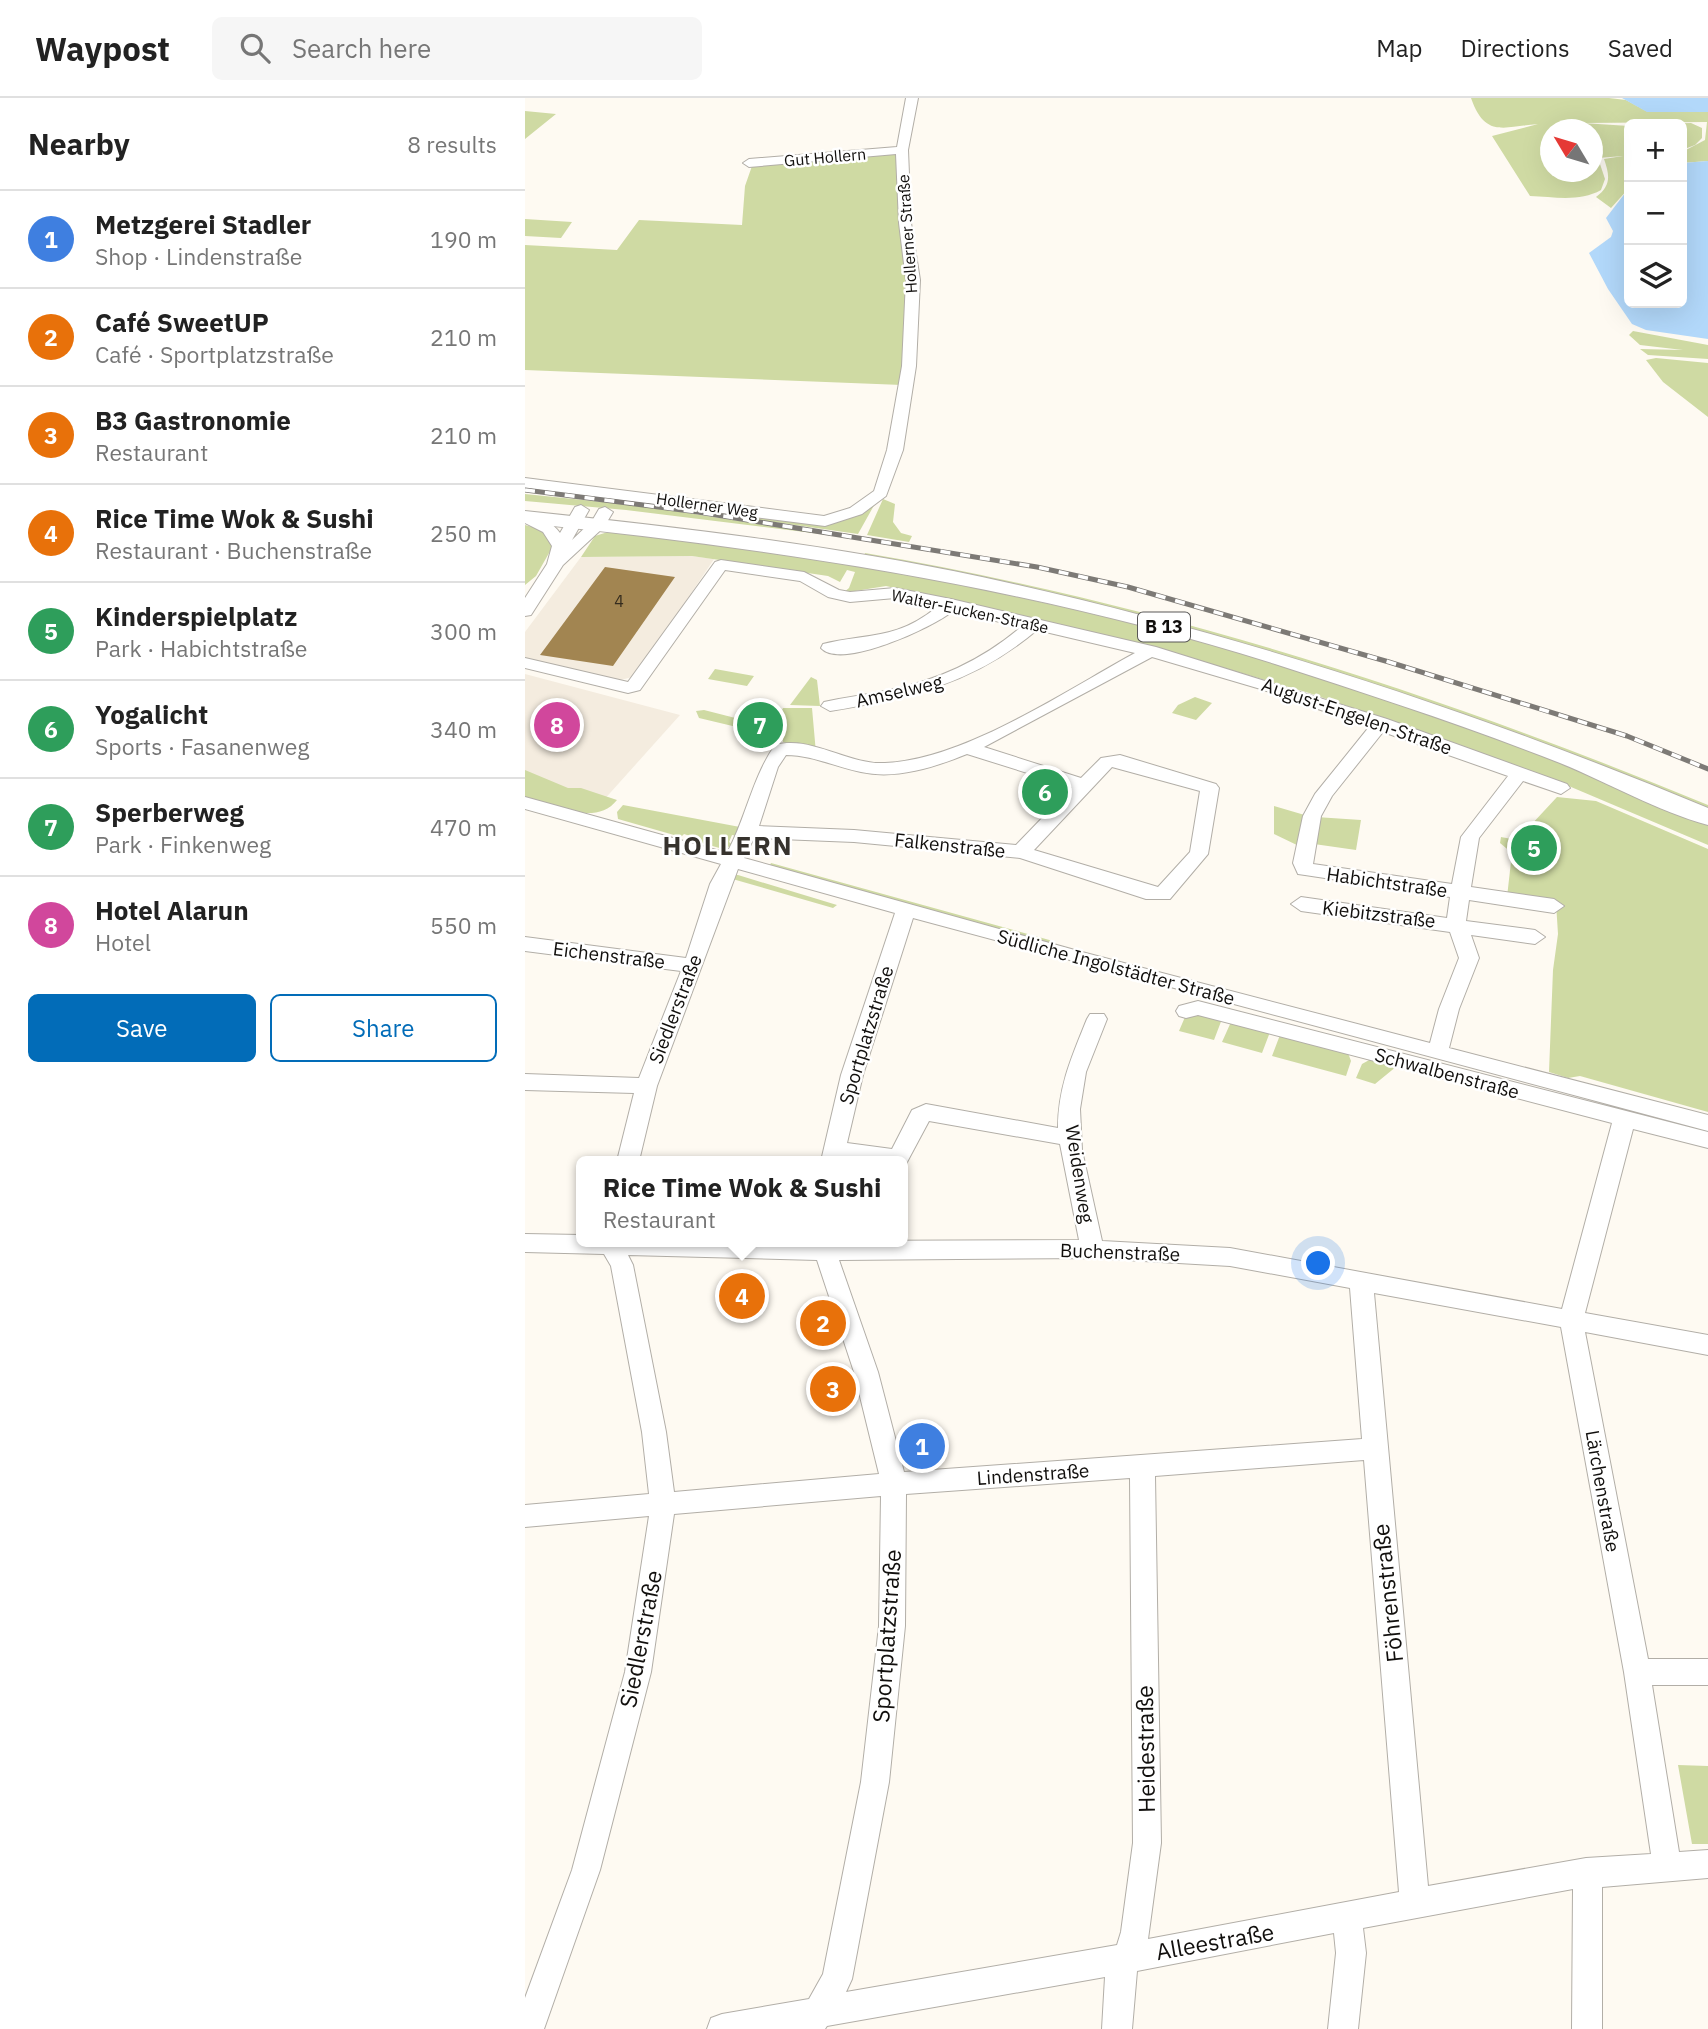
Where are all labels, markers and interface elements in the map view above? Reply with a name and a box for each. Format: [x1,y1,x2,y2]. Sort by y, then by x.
search box [212,17,702,80]
text: Waypost [35,27,170,70]
icon: search [236,29,274,67]
text: Search here [292,31,431,65]
text: Map [1376,32,1422,64]
text: Directions [1460,32,1570,64]
text: Saved [1608,32,1673,64]
north arrow [1540,119,1603,182]
map controls [1624,119,1687,308]
button: + [1624,119,1687,182]
text: Nearby [28,124,130,163]
text: 8 results [407,129,497,159]
street label: Gut Hollern [783,143,867,171]
street label: Hollerner Straße [893,174,921,294]
button: − [1624,182,1687,245]
text: Metzgerei Stadler [95,207,311,241]
text: 1 [44,224,58,254]
text: 190 m [430,224,497,254]
text: Shop · Lindenstraße [95,241,302,271]
button: layers [1624,245,1687,308]
text: Café SweetUP [95,305,269,339]
text: 2 [44,322,58,352]
text: 210 m [430,322,497,352]
text: Café · Sportplatzstraße [95,339,334,369]
text: B3 Gastronomie [95,403,291,437]
text: 3 [44,420,58,450]
text: 210 m [430,420,497,450]
text: Restaurant [95,437,208,467]
street label: Hollerner Weg [655,488,760,522]
text: Rice Time Wok & Sushi [95,501,374,535]
text: 4 [44,518,58,548]
text: 250 m [430,518,497,548]
text: Restaurant · Buchenstraße [95,535,372,565]
street label: Walter-Eucken-Straße [890,585,1051,637]
house number: 4 [614,591,624,611]
text: Kinderspielplatz [95,599,298,633]
road number: B 13 [1138,612,1190,642]
text: 5 [44,616,58,646]
text: 300 m [430,616,497,646]
text: Park · Habichtstraße [95,633,307,663]
street label: Amselweg [853,669,945,713]
street label: August-Engelen-Straße [1259,672,1455,760]
text: Yogalicht [95,697,208,731]
pin: 8 [534,699,580,751]
pin: 7 [737,699,783,751]
text: 6 [44,714,58,744]
text: 340 m [430,714,497,744]
text: Sports · Fasanenweg [95,731,309,761]
pin: 6 [1022,766,1068,818]
text: Sperberweg [95,795,244,829]
text: 7 [44,812,58,842]
text: 470 m [430,812,497,842]
pin: 5 [1511,822,1557,874]
street label: Falkenstraße [893,827,1007,863]
district label: HOLLERN [662,828,794,862]
text: Park · Finkenweg [95,829,271,859]
street label: Habichtstraße [1325,862,1449,902]
text: Hotel Alarun [95,893,249,927]
street label: Kiebitzstraße [1321,895,1437,933]
text: 8 [44,910,58,940]
text: 550 m [430,910,497,940]
street label: Südliche Ingolstädter Straße [995,924,1237,1010]
text: Hotel [95,927,151,957]
street label: Eichenstraße [552,936,666,974]
street label: Siedlerstraße [643,951,707,1067]
street label: Sportplatzstraße [834,963,898,1107]
button: Save [28,994,256,1062]
button: Share [270,994,497,1062]
street label: Schwalbenstraße [1372,1042,1522,1104]
street label: Weidenweg [1060,1123,1100,1225]
popup [576,1156,908,1247]
text: Rice Time Wok & Sushi [603,1170,881,1204]
text: Restaurant [603,1204,716,1234]
street label: Buchenstraße [1060,1238,1180,1266]
your location [1301,1246,1335,1280]
pin: 4 [719,1270,765,1322]
pin: 2 [800,1297,846,1349]
pin: 3 [810,1363,856,1415]
pin: 1 [899,1420,945,1472]
street label: Lärchenstraße [1580,1428,1626,1554]
street label: Lindenstraße [976,1458,1090,1490]
street label: Föhrenstraße [1365,1522,1409,1664]
street label: Sportplatzstraße [865,1548,907,1724]
street label: Siedlerstraße [612,1567,668,1710]
street label: Heidestraße [1129,1685,1161,1813]
street label: Alleestraße [1153,1916,1276,1966]

